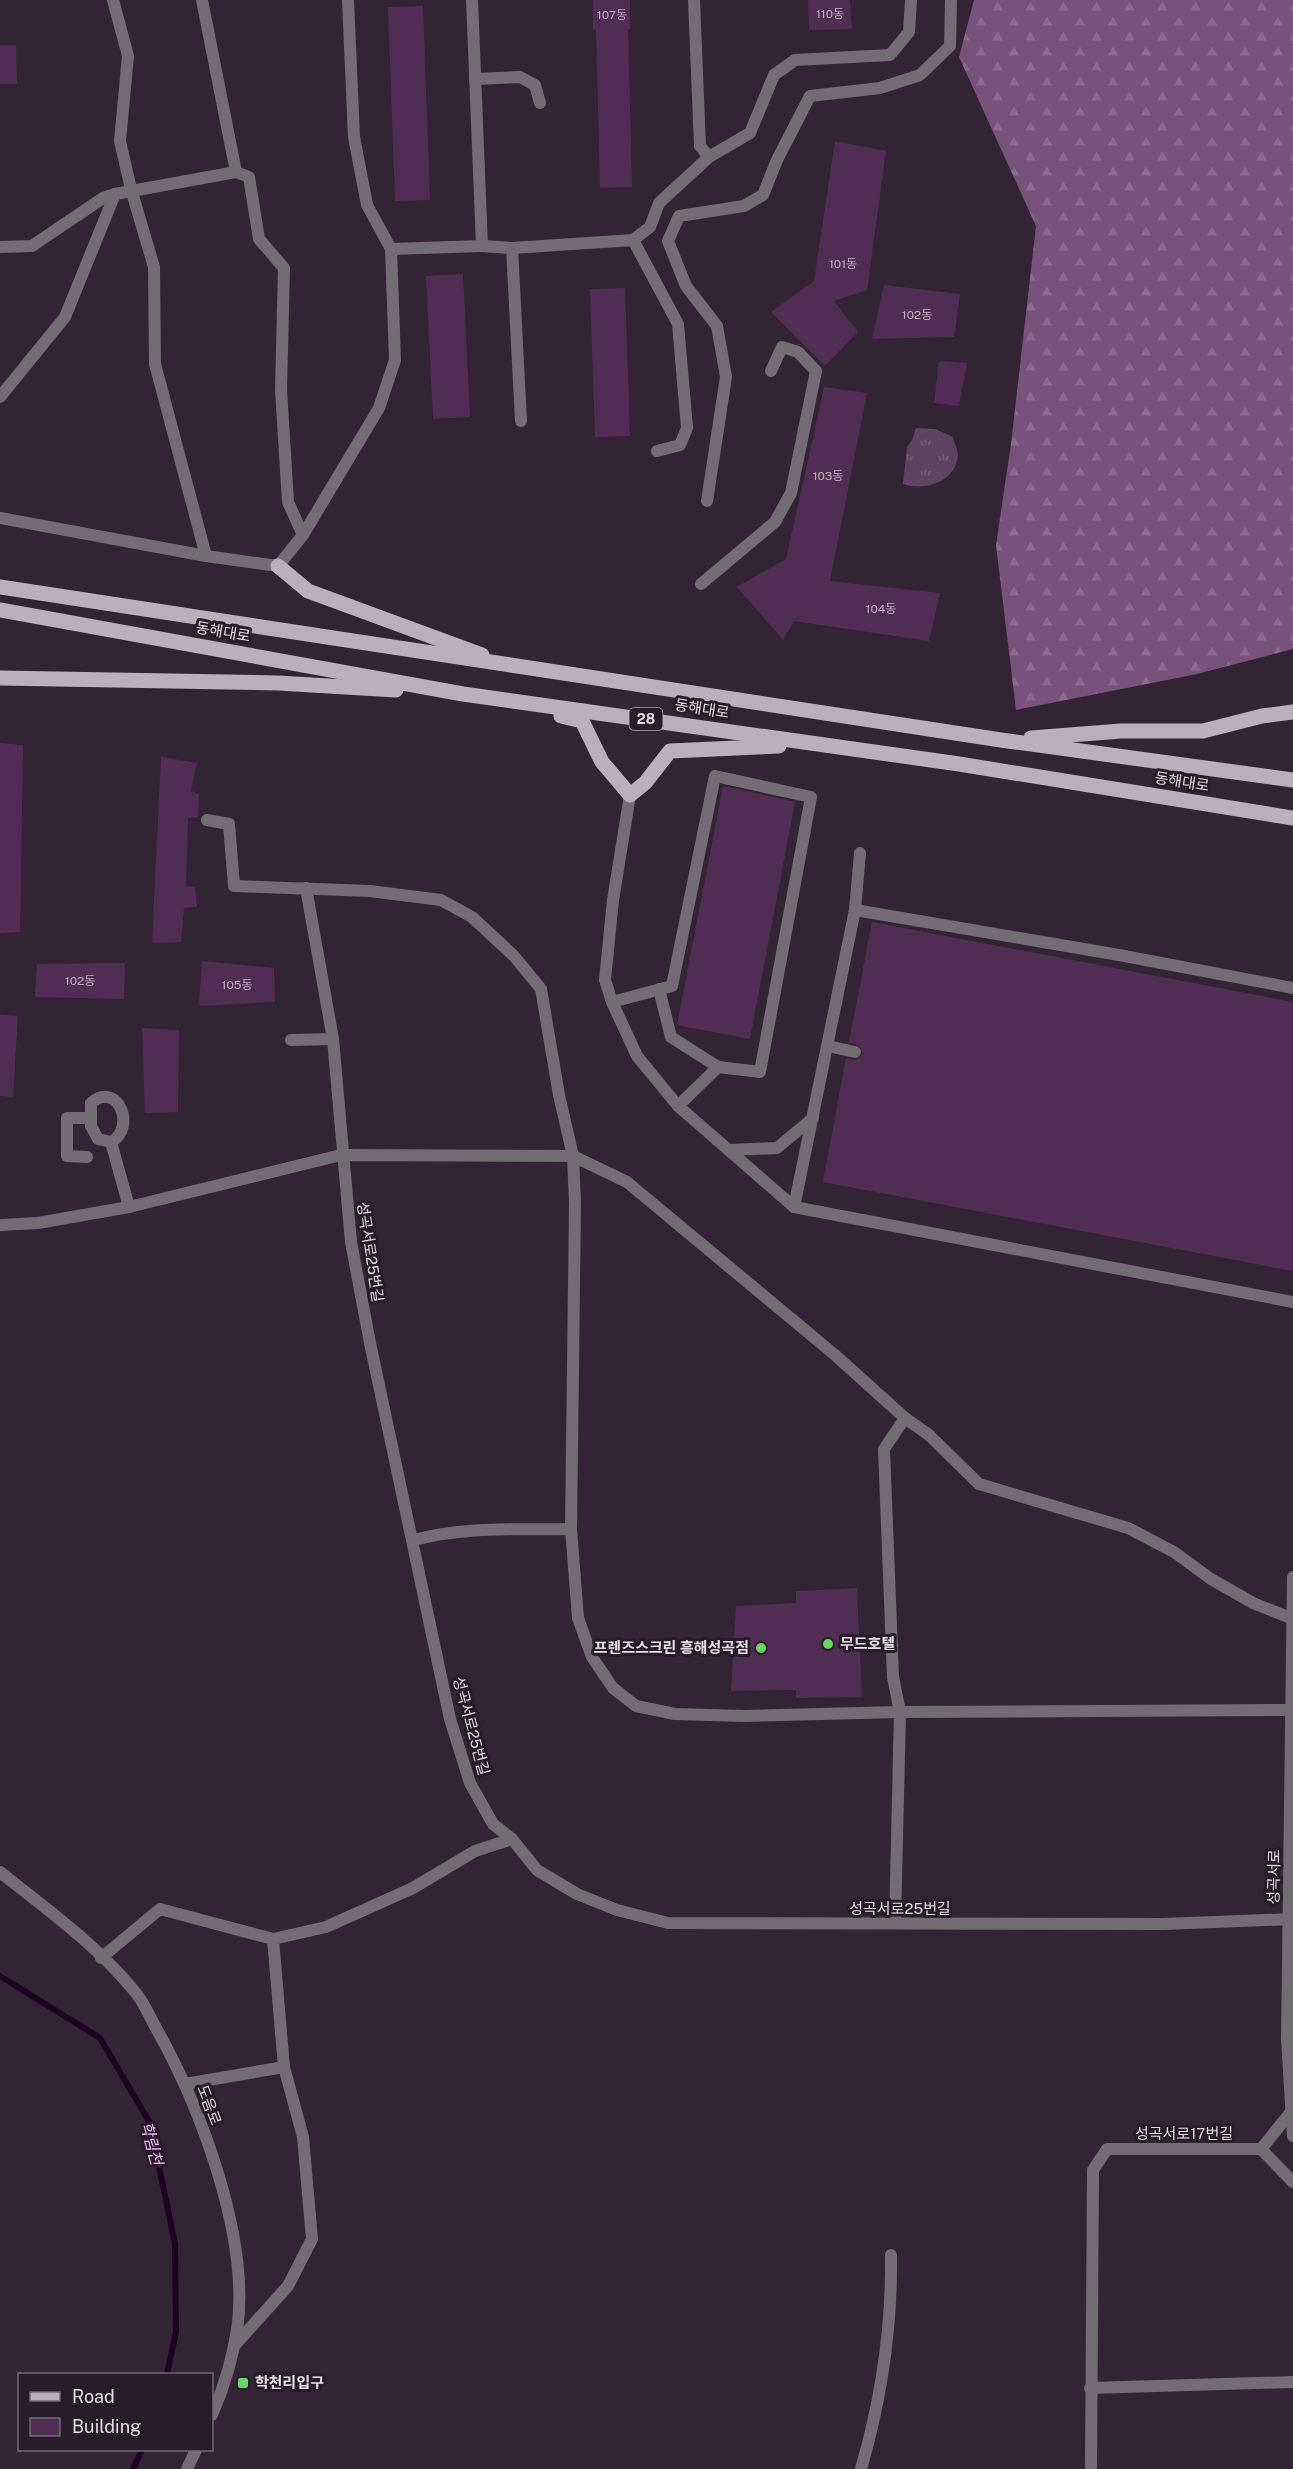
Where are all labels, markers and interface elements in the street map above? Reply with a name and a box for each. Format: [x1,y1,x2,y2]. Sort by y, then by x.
house number: 110동 [816,7,844,21]
house number: 107동 [597,8,627,22]
house number: 101동 [829,257,857,271]
house number: 102동 [902,308,932,322]
house number: 103동 [813,469,843,483]
house number: 104동 [866,602,896,616]
street label: 동해대로 [194,618,252,645]
street label: 동해대로 [673,696,731,721]
road number: 28 [630,708,662,730]
street label: 동해대로 [1153,769,1211,794]
house number: 102동 [65,974,95,988]
house number: 105동 [222,978,252,992]
street label: 성곡서로25번길 [354,1201,387,1303]
place label: 무드호텔 [840,1635,895,1652]
marker: 무드호텔 [821,1637,835,1651]
place label: 프렌즈스크린 흥해성곡점 [594,1639,749,1656]
marker: 프렌즈스크린 흥해성곡점 [754,1641,768,1655]
street label: 성곡서로25번길 [450,1675,493,1777]
street label: 성곡서로 [1265,1849,1282,1905]
street label: 성곡서로25번길 [849,1900,951,1917]
street label: 도음로 [194,2082,225,2127]
water label: 학림천 [137,2119,167,2169]
street label: 성곡서로17번길 [1135,2125,1233,2142]
legend [18,2373,213,2451]
place label: 학천리입구 [255,2374,324,2391]
marker: 학천리입구 [236,2376,250,2390]
text: Road [72,2386,115,2407]
text: Building [72,2416,141,2437]

